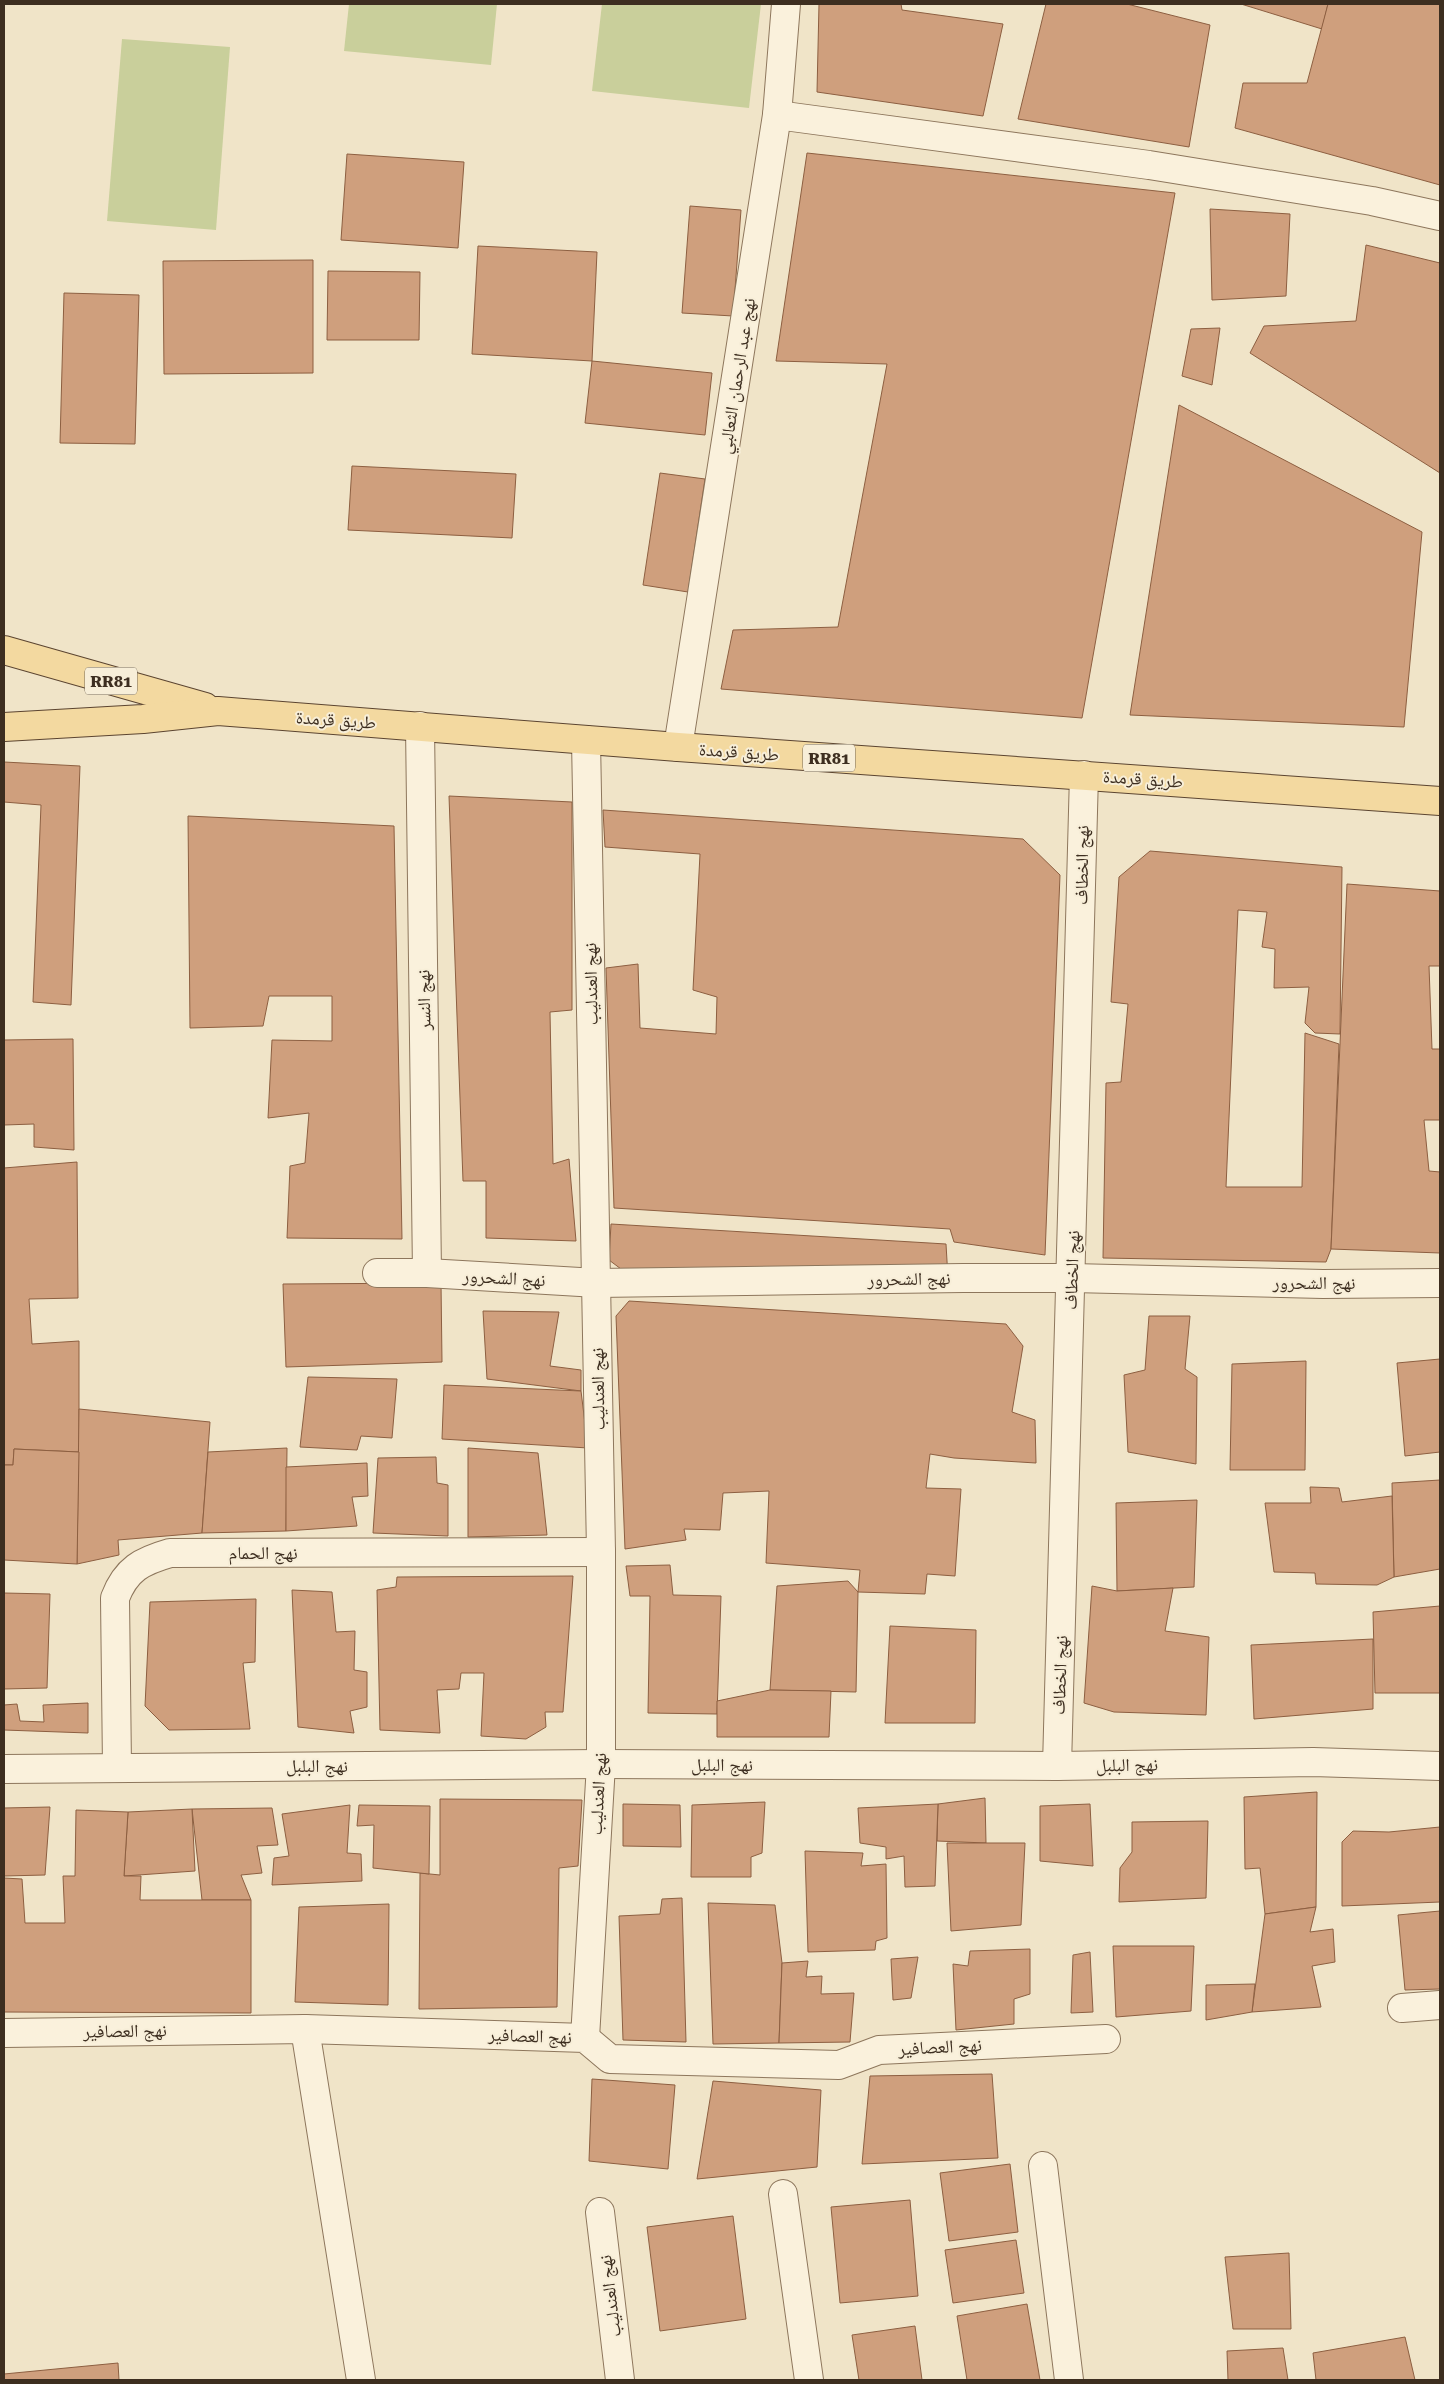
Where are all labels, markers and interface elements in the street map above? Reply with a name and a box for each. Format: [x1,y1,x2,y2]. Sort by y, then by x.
street label: نهج عبد الرحمان الثعالبي [714,296,764,456]
road number: RR81 [85,668,137,694]
street label: طريق قرمدة [295,706,377,734]
street label: طريق قرمدة [698,738,780,766]
road number: RR81 [803,744,855,771]
street label: طريق قرمدة [1102,765,1184,793]
street label: نهج الخطاف [1070,825,1095,905]
street label: نهج العندليب [579,942,604,1026]
street label: نهج النسر [412,969,437,1032]
street label: نهج الخطاف [1060,1230,1085,1310]
street label: نهج الشحرور [461,1265,546,1292]
street label: نهج الشحرور [866,1267,951,1292]
street label: نهج الشحرور [1271,1272,1356,1295]
street label: نهج العندليب [586,1347,611,1431]
street label: نهج الحمام [228,1542,298,1565]
street label: نهج الخطاف [1048,1635,1073,1715]
street label: نهج العندليب [585,1752,612,1836]
street label: نهج البلبل [1096,1753,1158,1778]
street label: نهج البلبل [691,1754,753,1777]
street label: نهج البلبل [286,1755,348,1778]
street label: نهج العصافير [82,2019,167,2044]
street label: نهج العصافير [487,2024,572,2049]
street label: نهج العصافير [897,2034,983,2061]
street label: نهج العندليب [594,2253,627,2338]

